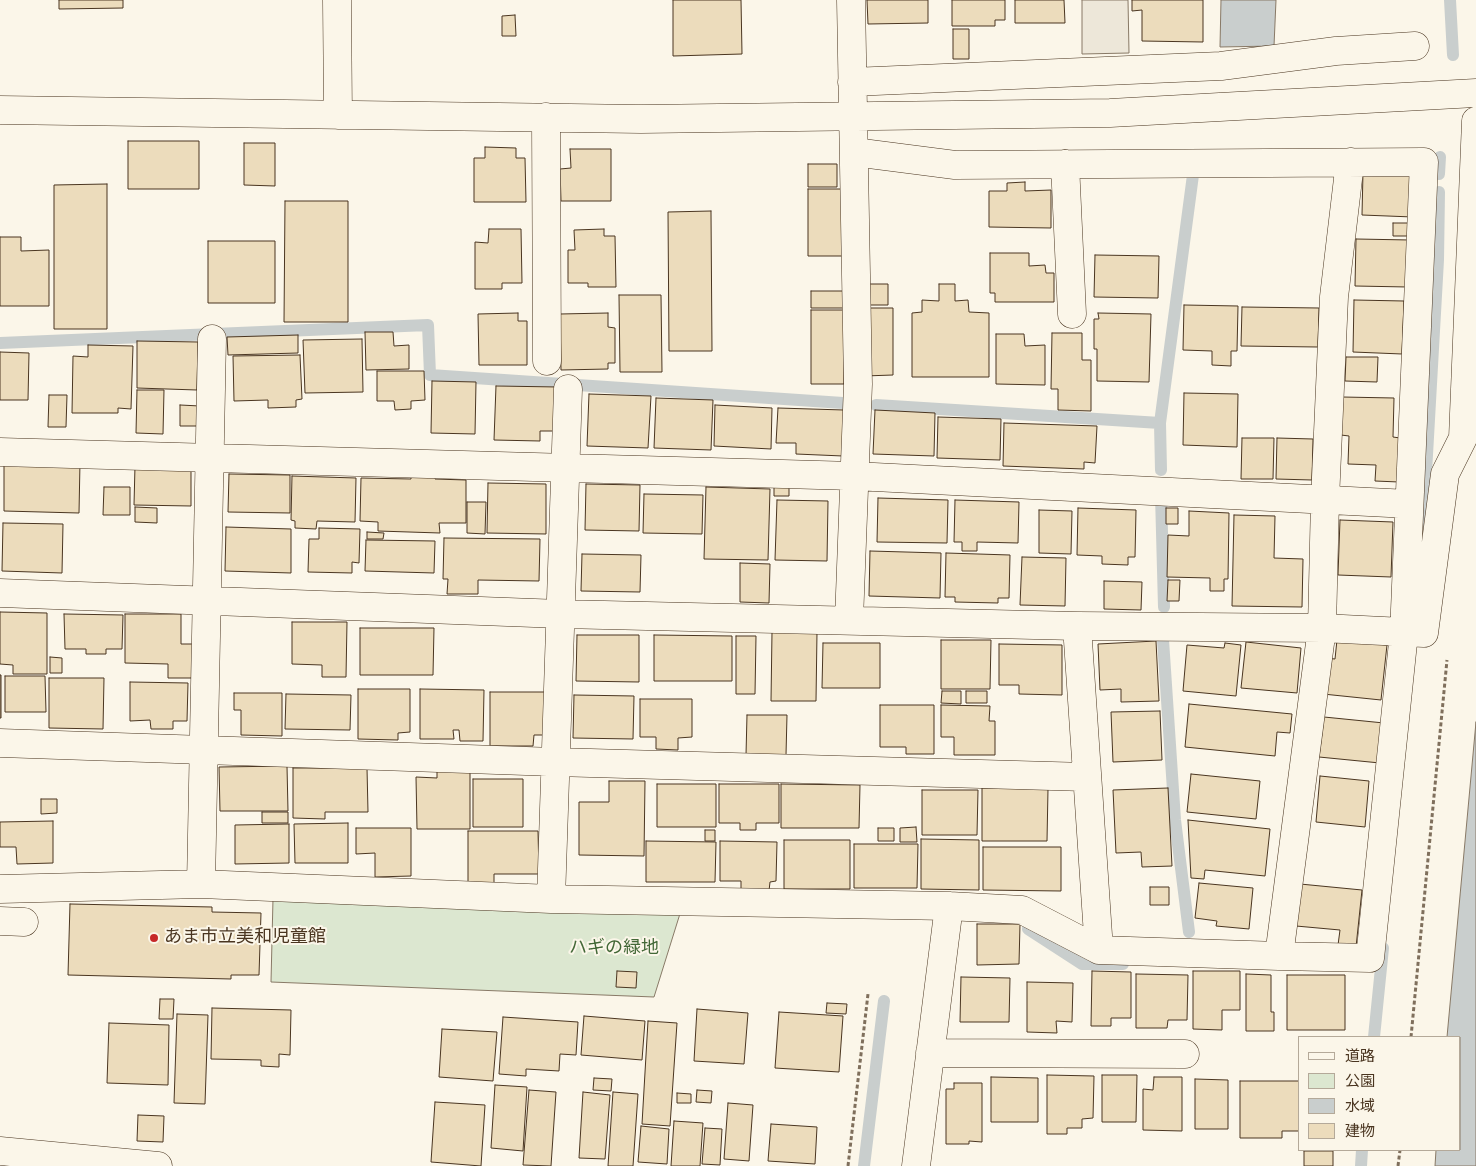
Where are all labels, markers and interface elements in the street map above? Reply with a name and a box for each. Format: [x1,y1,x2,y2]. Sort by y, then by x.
place label: あま市立美和児童館 [164,927,326,949]
marker: あま市立美和児童館 [148,932,160,944]
park label: ハギの緑地 [569,938,659,960]
legend [1298,1036,1461,1151]
text: 道路 [1345,1048,1375,1067]
text: 公園 [1345,1073,1375,1092]
text: 水域 [1345,1098,1375,1117]
text: 建物 [1345,1123,1375,1142]

